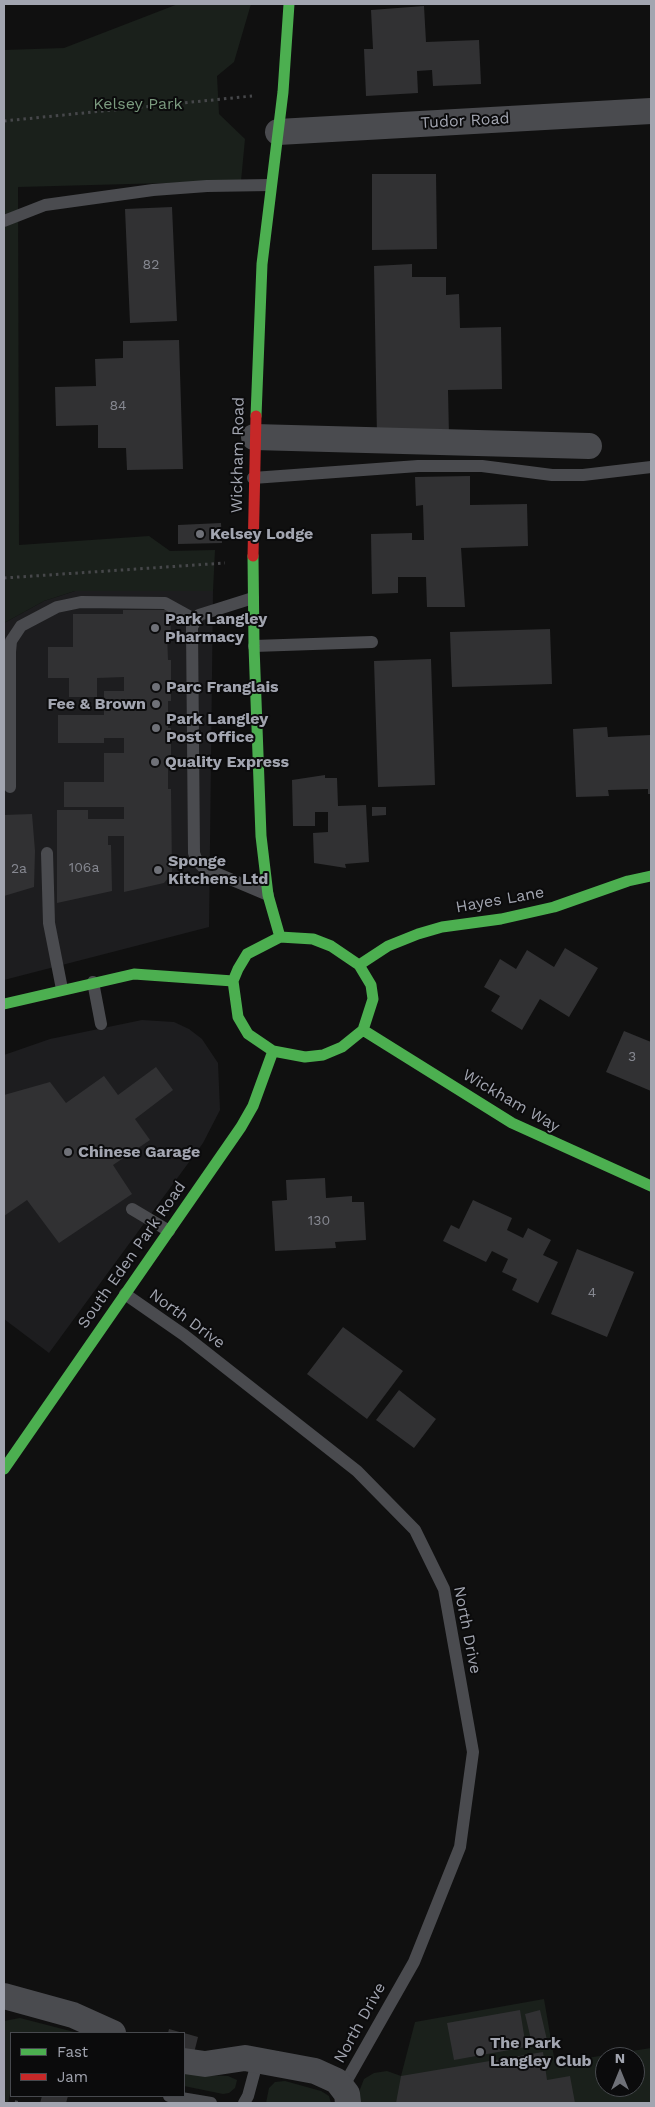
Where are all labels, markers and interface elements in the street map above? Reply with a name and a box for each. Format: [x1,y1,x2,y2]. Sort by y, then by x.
park label: Kelsey Park [93,94,183,114]
street label: Tudor Road [420,109,510,133]
house number: 82 [143,257,159,273]
street label: Wickham Road [227,397,249,513]
house number: 84 [109,398,127,414]
place label: Kelsey Lodge [210,524,313,544]
marker: Kelsey Lodge [194,528,206,540]
place label: Park Langley Pharmacy [165,609,267,647]
marker: Park Langley Pharmacy [149,622,161,634]
place label: Parc Franglais [166,677,279,697]
marker: Parc Franglais [150,681,162,693]
place label: Fee & Brown [48,694,146,714]
marker: Fee & Brown [150,698,162,710]
place label: Park Langley Post Office [166,709,268,747]
marker: Park Langley Post Office [150,722,162,734]
place label: Quality Express [165,752,289,772]
marker: Quality Express [149,756,161,768]
place label: Sponge Kitchens Ltd [168,851,268,889]
house number: 106a [69,860,99,876]
house number: 2a [11,861,27,877]
marker: Sponge Kitchens Ltd [152,864,164,876]
street label: Hayes Lane [454,883,546,917]
house number: 3 [628,1049,636,1065]
street label: Wickham Way [459,1065,563,1137]
place label: Chinese Garage [78,1142,200,1162]
marker: Chinese Garage [62,1146,74,1158]
street label: South Eden Park Road [74,1178,190,1332]
house number: 130 [308,1213,330,1229]
street label: North Drive [145,1285,229,1353]
house number: 4 [588,1285,596,1301]
street label: North Drive [449,1584,485,1676]
street label: North Drive [330,1979,390,2067]
legend [10,2032,185,2097]
place label: The Park Langley Club [490,2033,592,2071]
text: Fast [57,2043,88,2061]
marker: The Park Langley Club [474,2046,486,2058]
north arrow [595,2047,645,2097]
text: N [615,2050,625,2066]
text: Jam [57,2068,88,2086]

